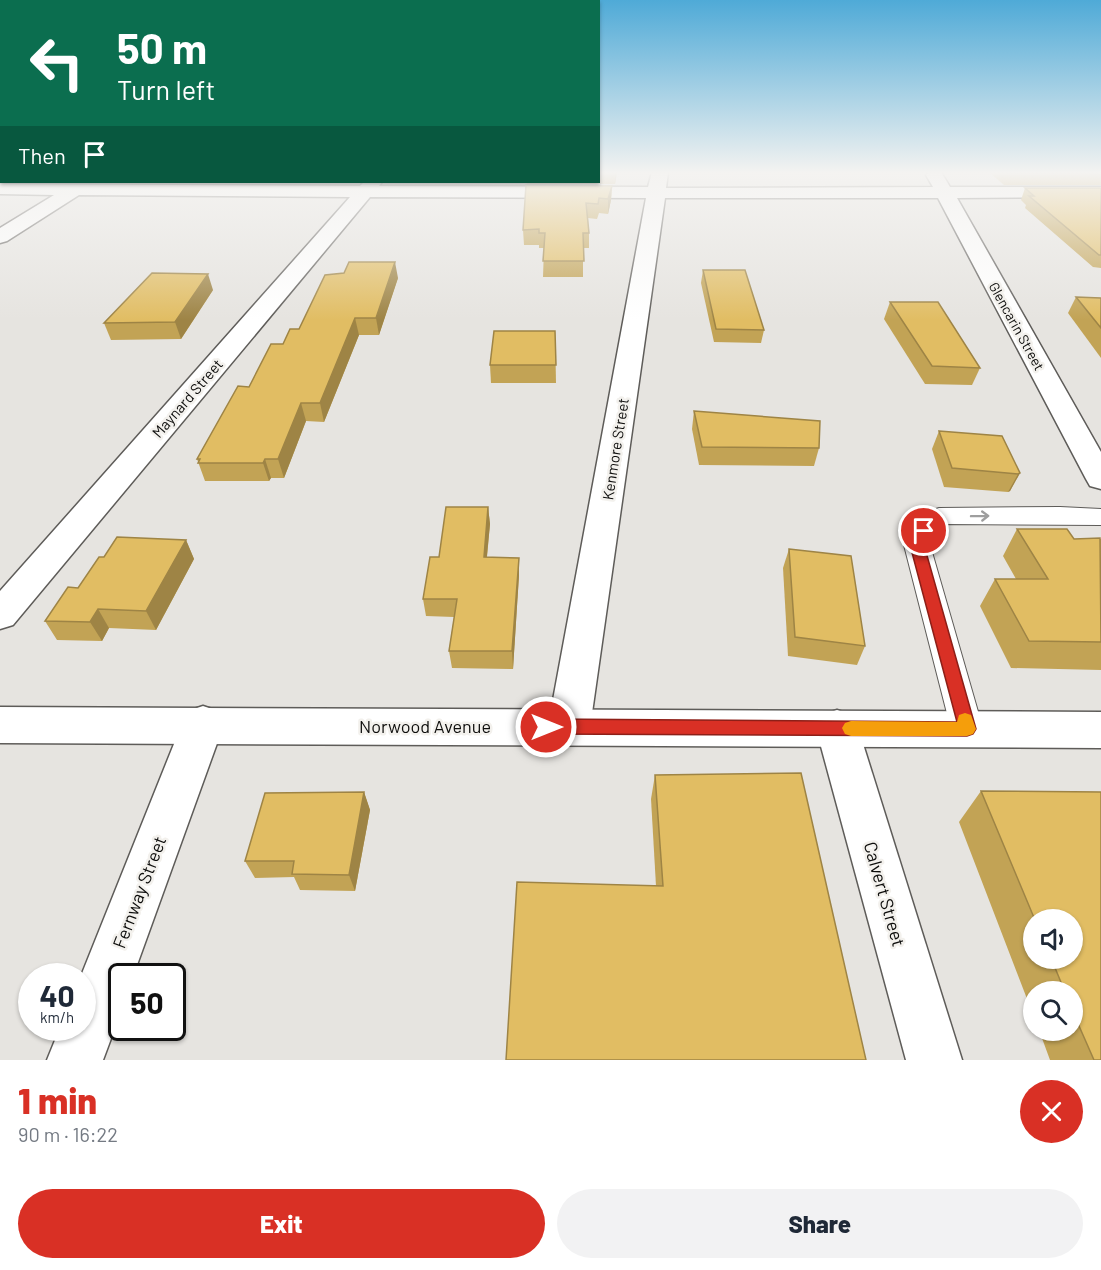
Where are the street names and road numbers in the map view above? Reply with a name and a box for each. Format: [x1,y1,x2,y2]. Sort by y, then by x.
street label: Glencarin Street [986,279,1048,373]
street label: Maynard Street [148,355,226,441]
street label: Kenmore Street [598,397,632,501]
street label: Norwood Avenue [359,715,491,737]
street label: Fernway Street [108,833,170,951]
street label: Calvert Street [860,839,910,949]

